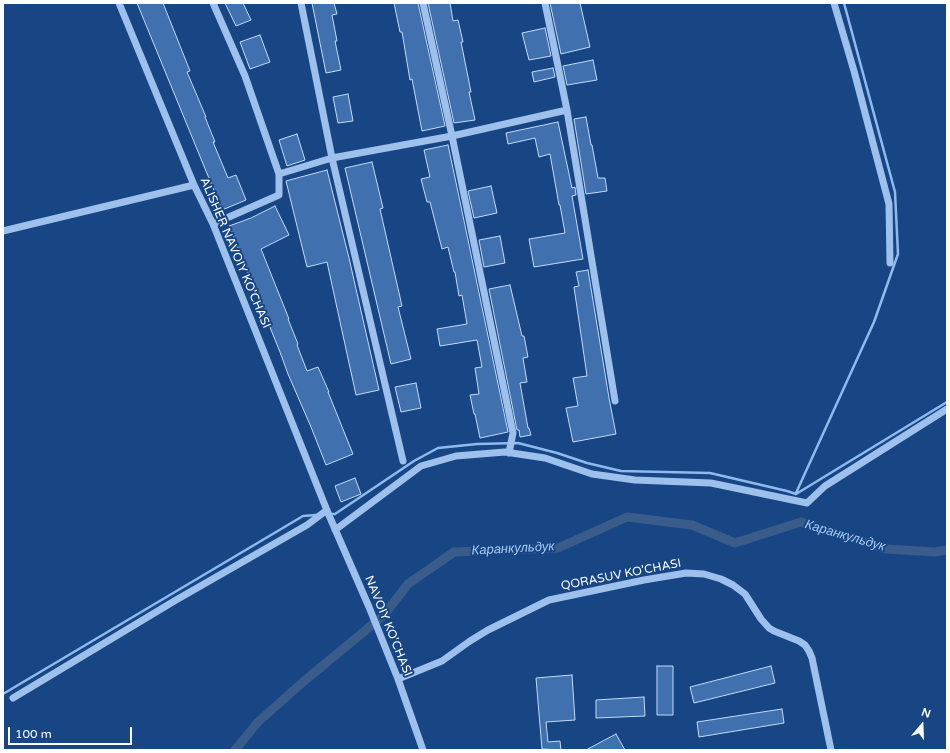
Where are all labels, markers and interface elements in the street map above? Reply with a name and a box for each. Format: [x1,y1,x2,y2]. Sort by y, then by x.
street label: ALISHER NAVOIY KO'CHASI [197,175,273,331]
water label: Каранкульдук [803,517,887,555]
water label: Каранкульдук [471,539,555,559]
street label: QORASUV KO'CHASI [560,556,682,594]
street label: NAVOIY KO'CHASI [361,573,415,679]
north arrow [902,705,942,745]
text: N [920,706,932,721]
scale bar [10,719,134,745]
text: 100 m [15,727,52,741]

